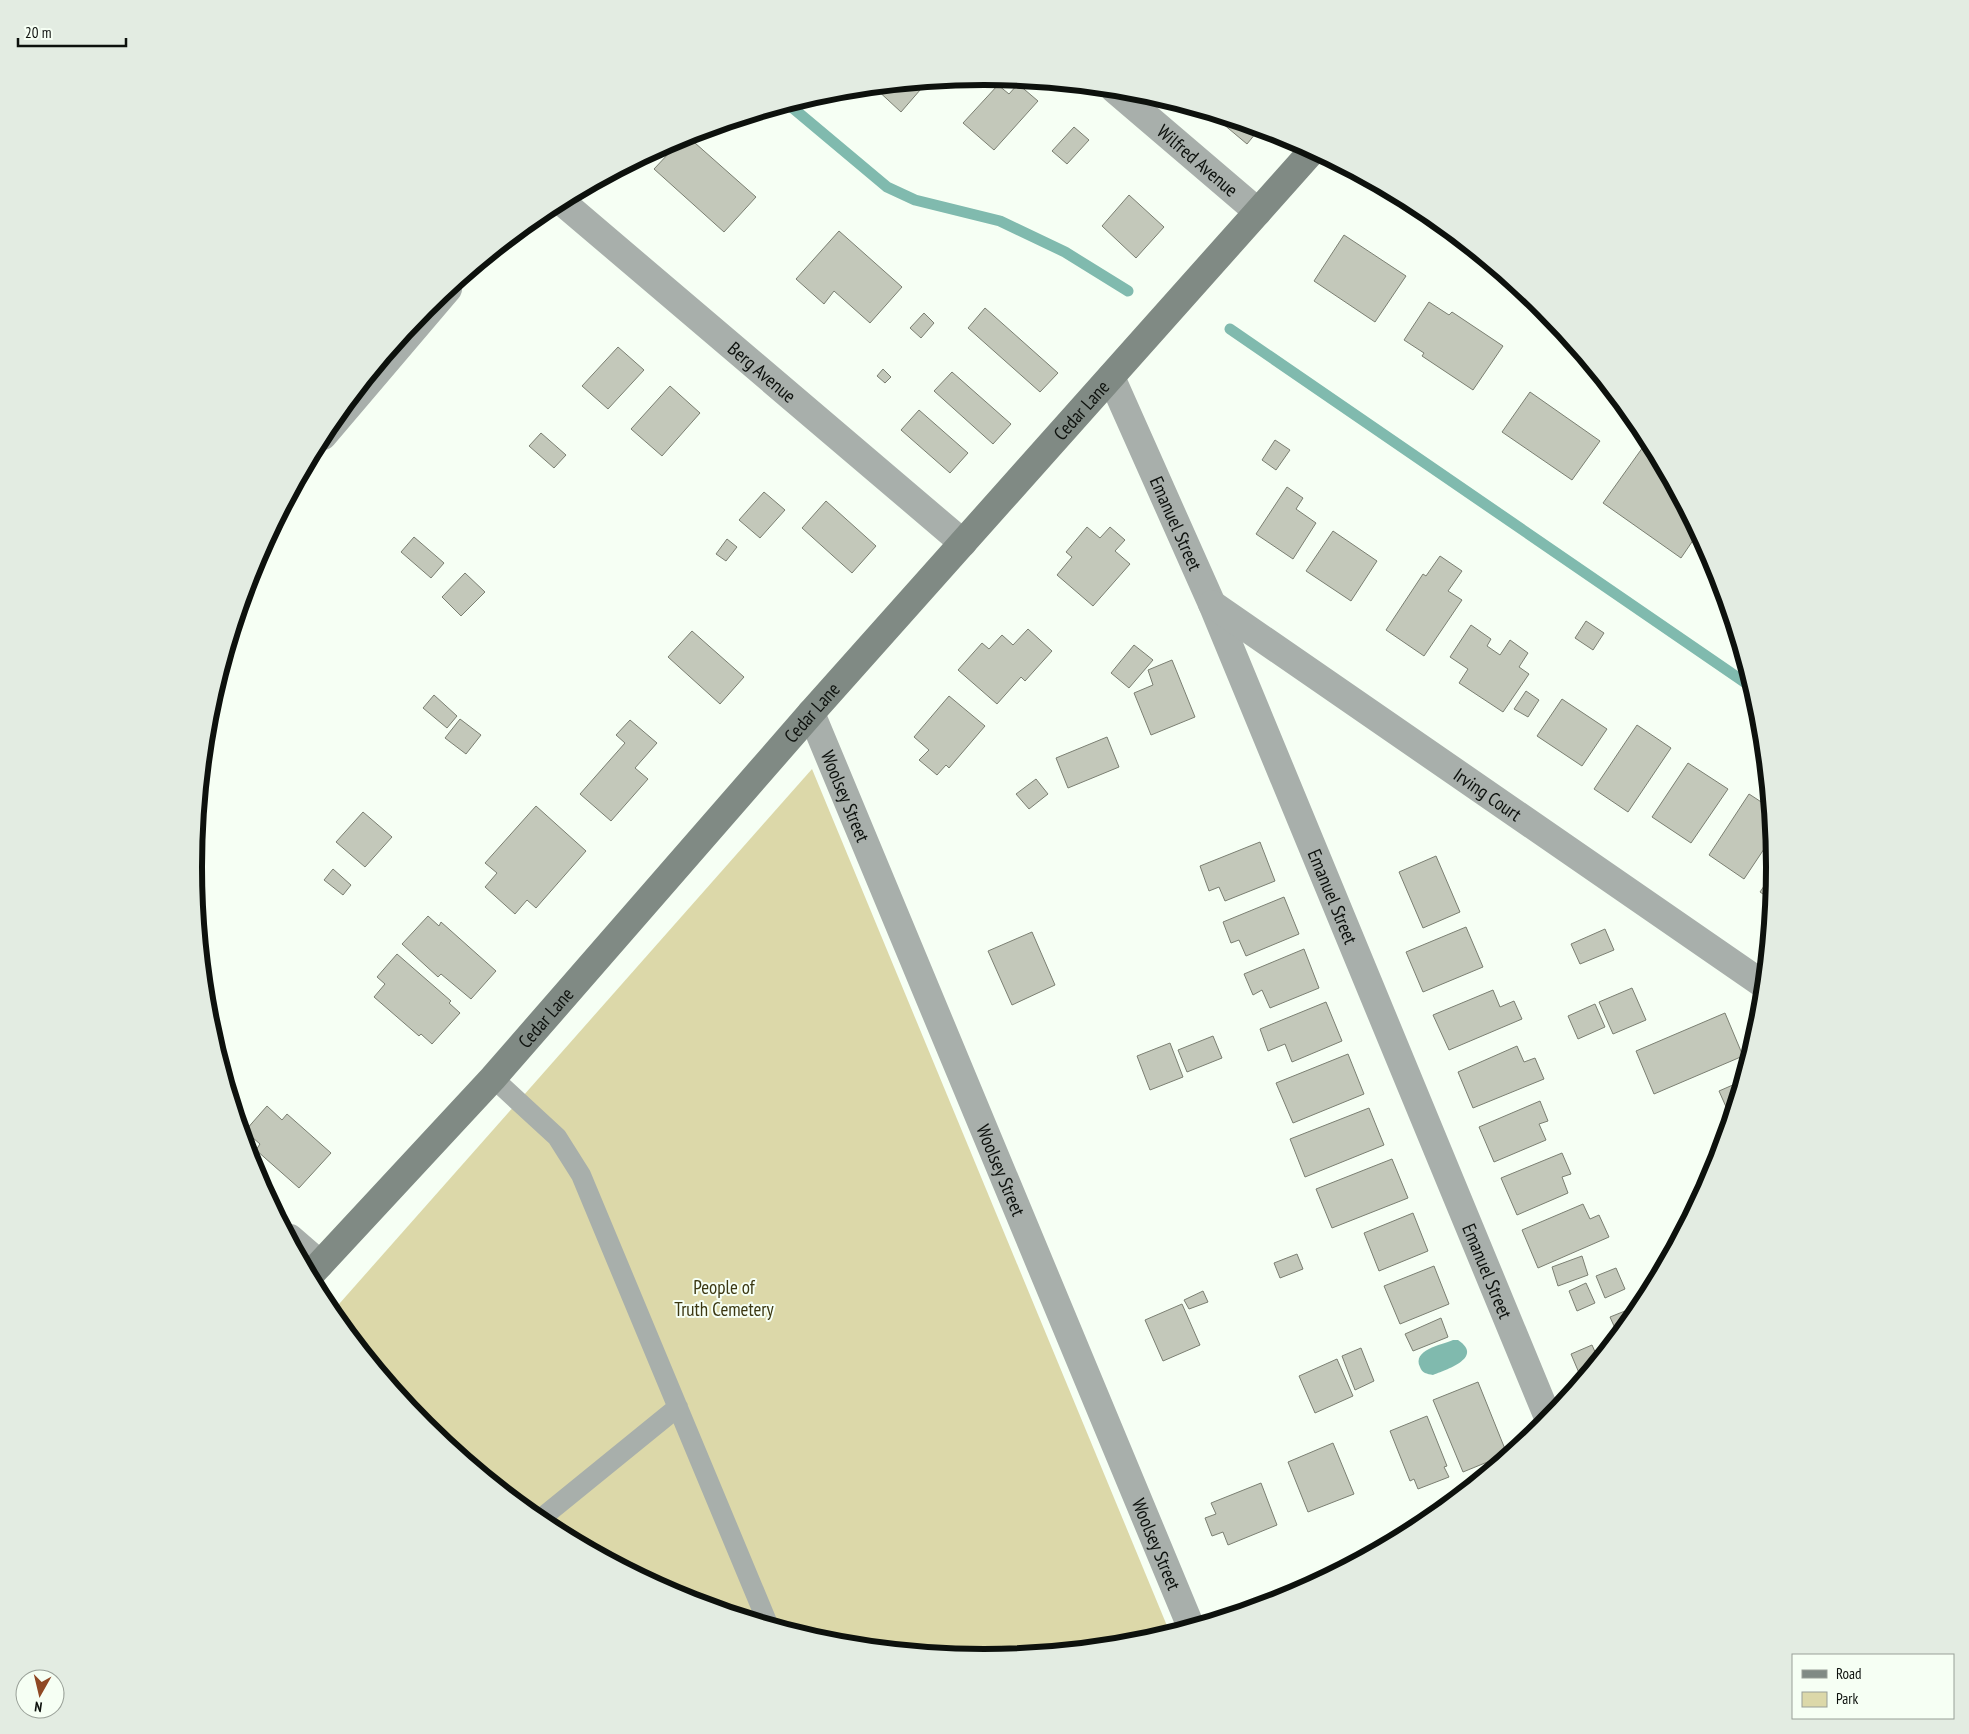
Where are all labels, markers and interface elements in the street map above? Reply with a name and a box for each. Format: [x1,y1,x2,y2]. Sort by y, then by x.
scale bar [18,15,125,47]
text: 20 m [25,23,51,42]
street label: Wilfred Avenue [1152,119,1243,202]
street label: Berg Avenue [723,336,801,408]
street label: Cedar Lane [1048,375,1114,445]
street label: Emanuel Street [1145,472,1208,575]
street label: Cedar Lane [779,677,845,747]
street label: Woolsey Street [816,747,876,846]
street label: Irving Court [1449,762,1527,827]
street label: Emanuel Street [1303,846,1363,948]
street label: Cedar Lane [513,982,579,1053]
street label: Woolsey Street [971,1121,1031,1220]
street label: Emanuel Street [1457,1220,1518,1323]
park label: People of Truth Cemetery [674,1275,775,1321]
street label: Woolsey Street [1127,1495,1186,1594]
legend [1792,1654,1954,1719]
text: Road [1836,1664,1862,1683]
north arrow [15,1669,65,1719]
text: Park [1836,1689,1858,1708]
text: N [33,1697,43,1716]

